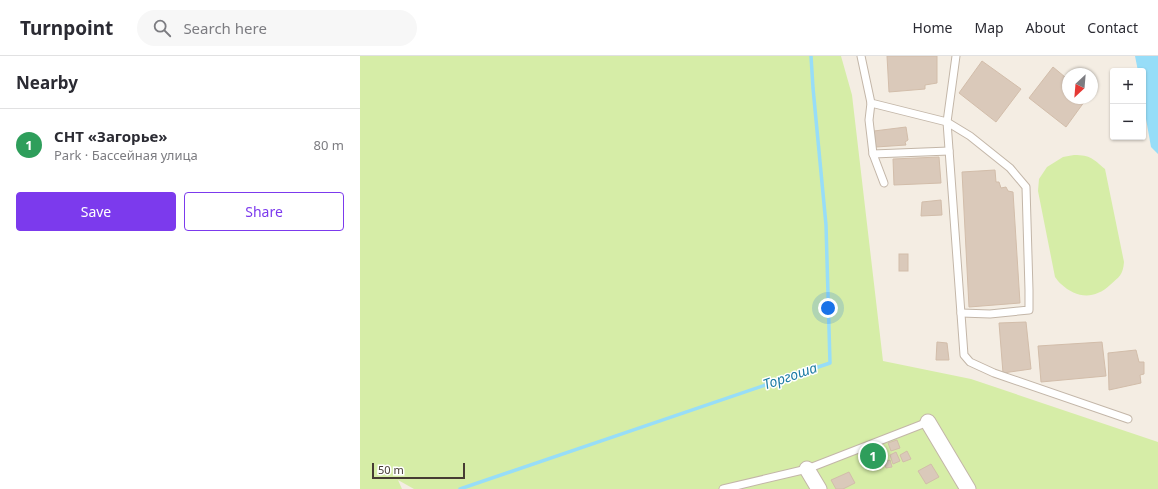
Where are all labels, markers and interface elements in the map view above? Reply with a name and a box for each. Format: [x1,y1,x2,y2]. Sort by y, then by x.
search box [137,10,417,46]
text: Turnpoint [20,15,113,41]
icon: search [151,17,173,39]
text: Search here [183,18,267,38]
text: Home [913,18,952,37]
text: Map [974,18,1004,37]
text: About [1026,18,1065,37]
text: Contact [1087,18,1138,37]
north arrow [1062,68,1098,104]
map controls [1110,68,1146,140]
button: + [1110,68,1146,104]
text: Nearby [16,71,78,94]
button: − [1110,104,1146,140]
text: СНТ «Загорье» [54,126,167,146]
text: 1 [25,136,33,154]
text: 80 m [314,136,344,154]
text: Park · Бассейная улица [54,146,198,164]
button: Save [16,192,176,231]
button: Share [184,192,344,231]
your location [818,298,838,318]
water label: Торгоша [760,357,820,394]
pin: 1 [860,441,886,471]
scale bar [372,461,465,480]
text: 50 m [378,462,404,477]

